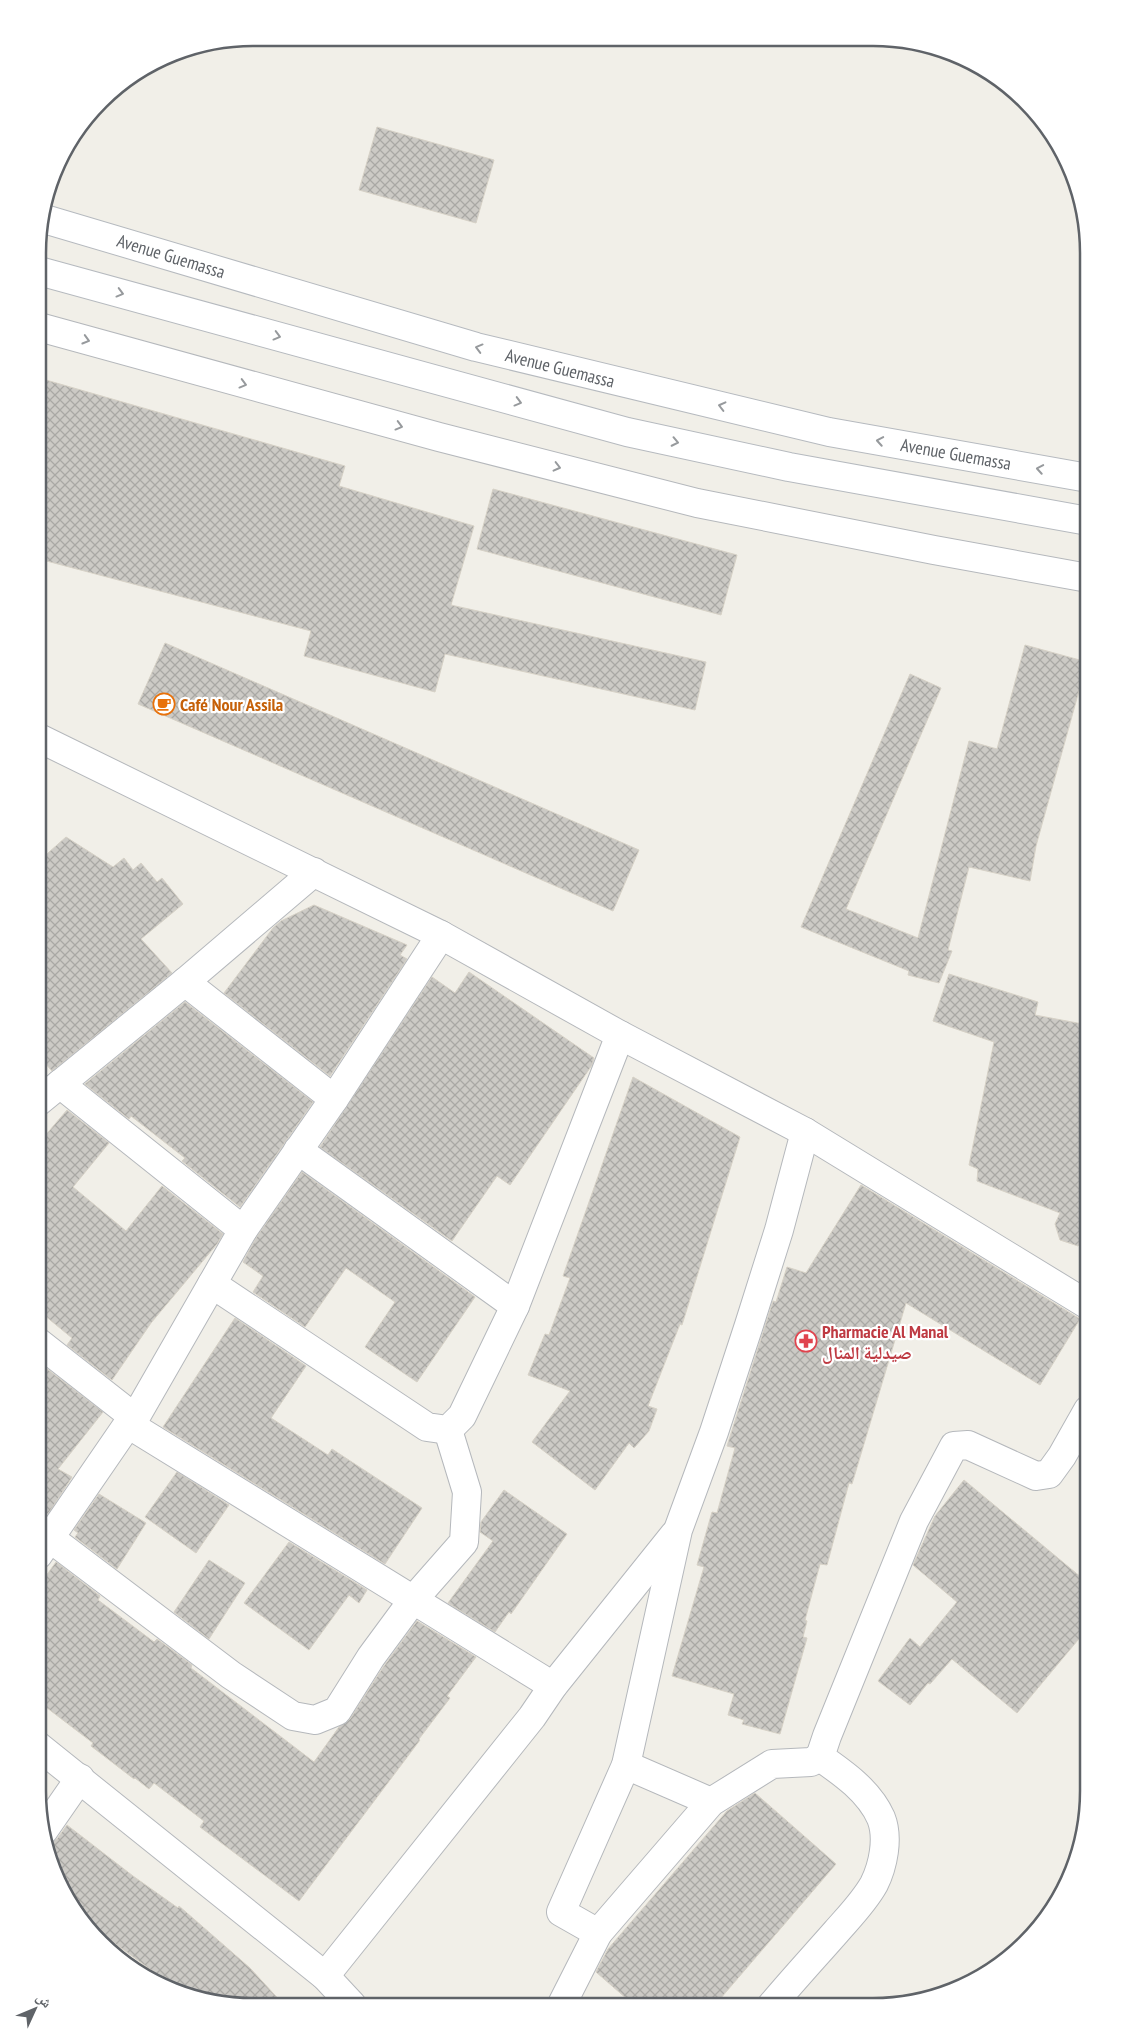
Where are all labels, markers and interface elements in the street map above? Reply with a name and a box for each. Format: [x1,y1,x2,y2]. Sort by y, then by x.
street label: Avenue Guemassa [114,229,228,283]
one-way arrow [115,288,123,298]
one-way arrow [272,330,281,341]
one-way arrow [82,334,90,345]
one-way arrow [474,343,483,354]
street label: Avenue Guemassa [503,343,617,393]
one-way arrow [238,378,246,388]
one-way arrow [513,396,522,407]
one-way arrow [717,401,726,412]
one-way arrow [395,420,404,431]
street label: Avenue Guemassa [899,433,1013,475]
one-way arrow [671,436,680,447]
one-way arrow [876,437,885,447]
one-way arrow [552,461,561,472]
one-way arrow [1036,465,1045,475]
cafe icon: Café Nour Assila [152,692,176,716]
place label: Café Nour Assila [180,693,283,716]
place label: Pharmacie Al Manal صيدلية المنال [822,1320,949,1364]
pharmacy icon: Pharmacie Al Manal صيدلية المنال [794,1329,818,1353]
north arrow [10,1984,60,2034]
text: ش [33,1988,56,2012]

